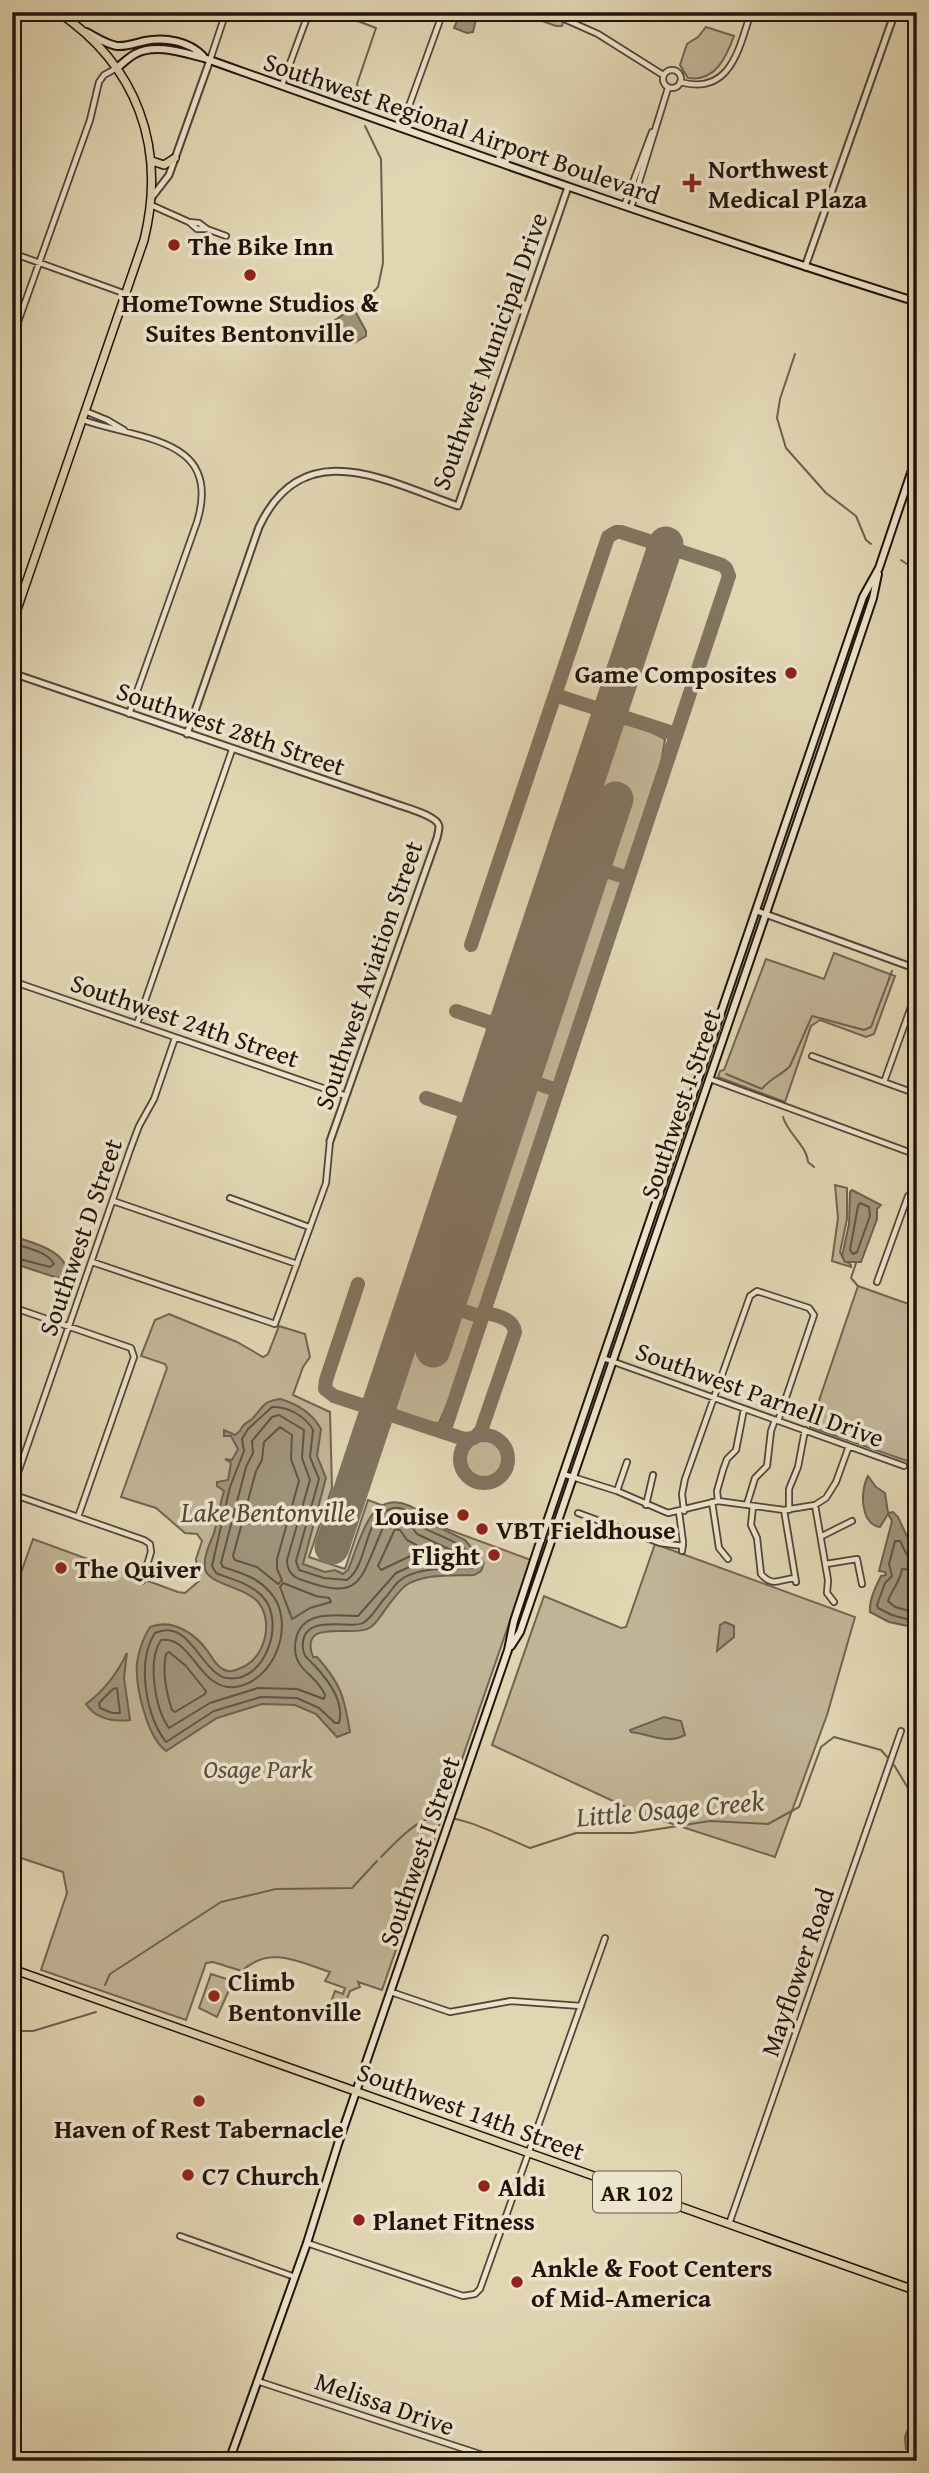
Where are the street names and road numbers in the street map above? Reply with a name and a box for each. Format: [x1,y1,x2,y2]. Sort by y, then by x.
street label: Southwest Regional Airport Boulevard [258,42,666,214]
street label: Southwest Municipal Drive [421,207,557,495]
street label: Southwest 28th Street [111,671,351,785]
street label: Southwest Aviation Street [304,835,432,1115]
street label: Southwest 24th Street [65,963,305,1077]
street label: Southwest I Street [629,1004,731,1204]
street label: Southwest D Street [28,1133,132,1341]
street label: Southwest Parnell Drive [630,1331,890,1457]
street label: Southwest I Street [368,1751,470,1951]
street label: Mayflower Road [750,1882,844,2062]
street label: Southwest 14th Street [352,2052,590,2170]
road number: AR 102 [593,2172,681,2213]
street label: Melissa Drive [310,2361,460,2445]

